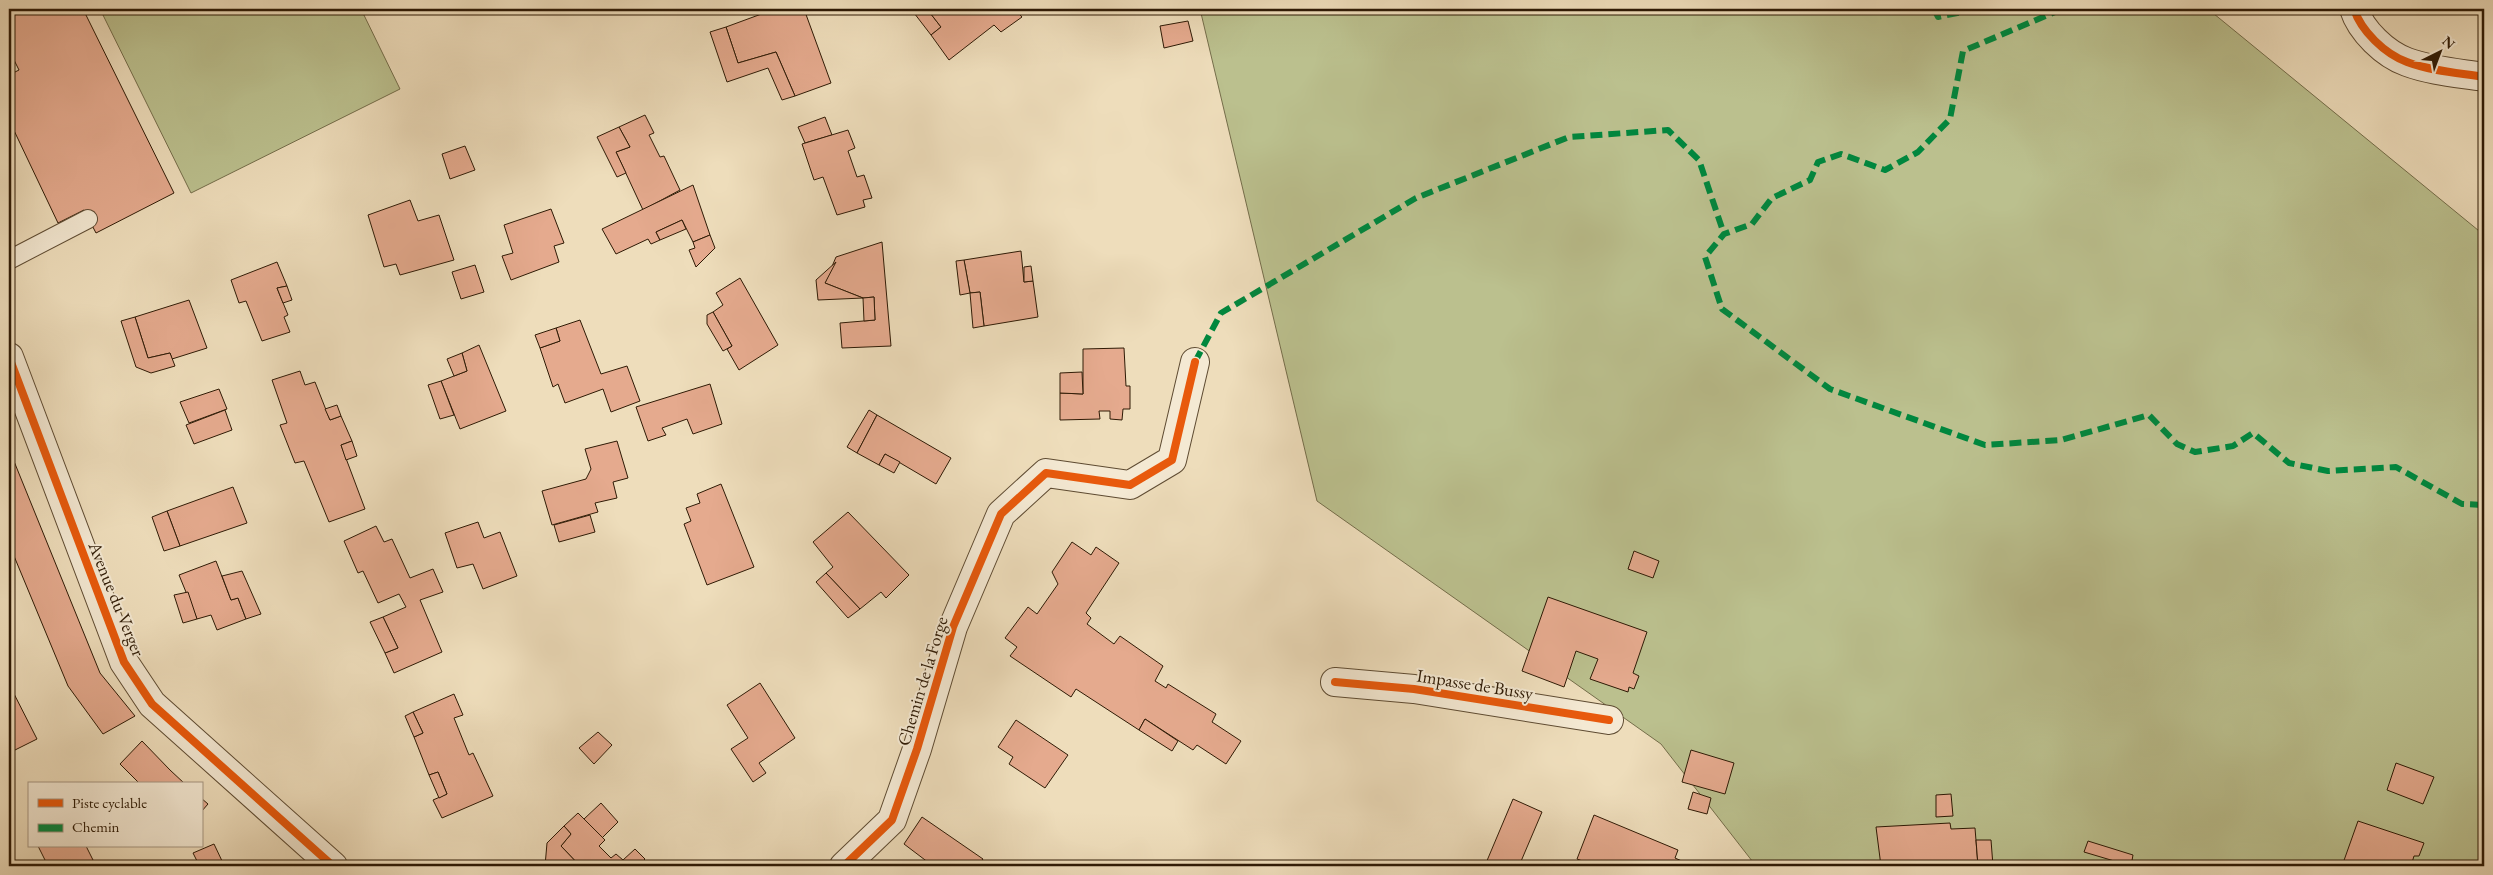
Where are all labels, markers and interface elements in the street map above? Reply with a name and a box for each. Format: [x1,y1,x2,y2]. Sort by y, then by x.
north arrow [2416,28,2466,78]
text: N [2438,32,2459,53]
street label: Avenue du Verger [83,537,150,660]
street label: Chemin de la Forge [891,614,953,748]
street label: Impasse de Bussy [1415,663,1535,705]
legend [28,782,202,848]
text: Piste cyclable [72,793,147,812]
text: Chemin [72,817,120,836]

